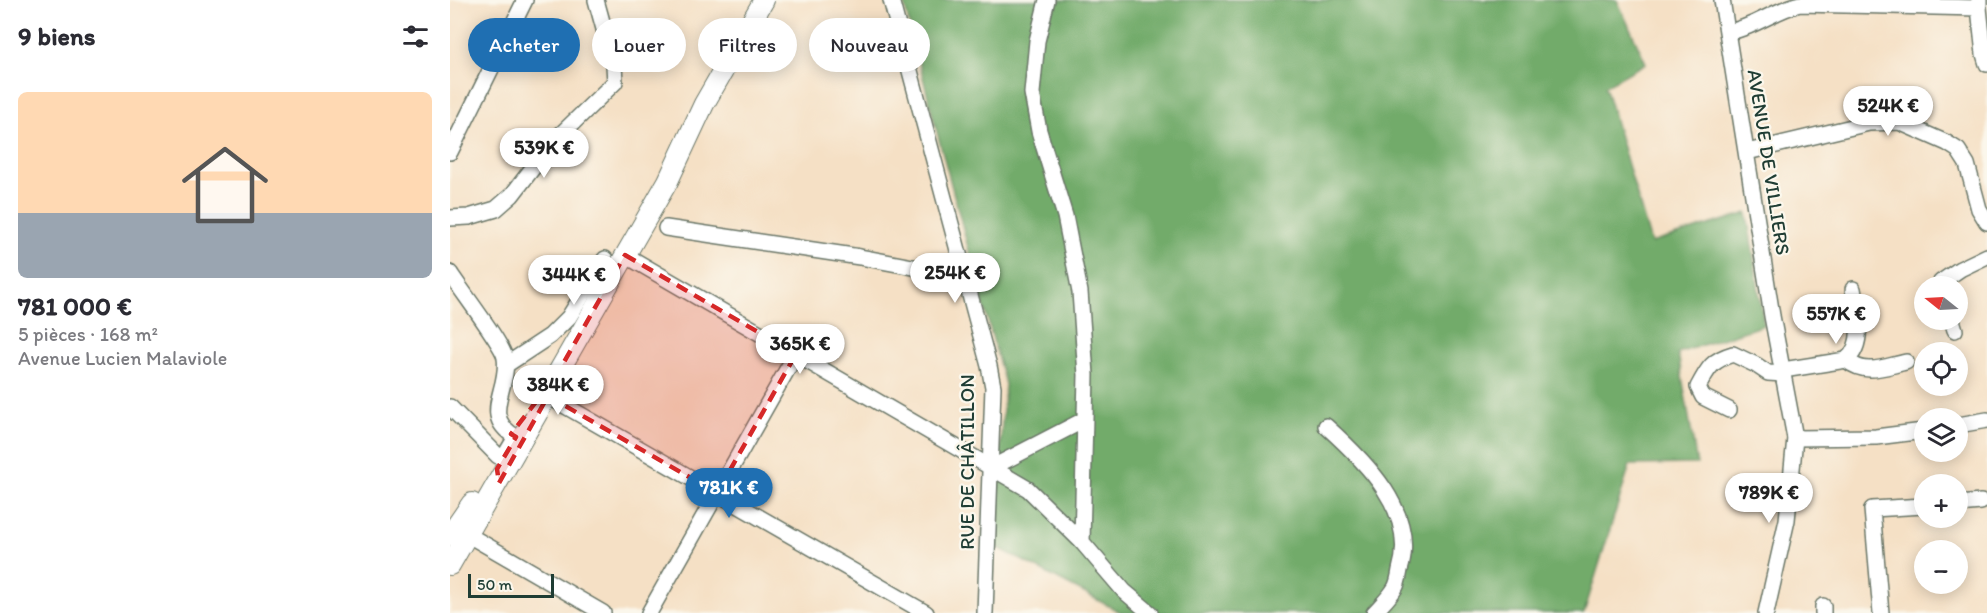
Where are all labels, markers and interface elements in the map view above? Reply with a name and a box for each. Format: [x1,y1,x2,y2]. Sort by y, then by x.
chip: Acheter [468,18,580,72]
chip: Louer [592,18,686,72]
chip: Filtres [698,18,797,72]
chip: Nouveau [809,18,930,72]
text: 9 biens [18,20,96,52]
icon: filters [399,20,432,53]
street label: AVENUE DE VILLIERS [1742,67,1796,257]
pin: 524K € [1839,86,1937,137]
text: 524K € [1857,93,1919,117]
pin: 539K € [495,128,593,179]
icon: home [171,131,279,239]
text: 539K € [514,135,574,159]
pin: 254K € [906,253,1004,304]
pin: 344K € [525,255,623,306]
text: 254K € [924,260,986,284]
text: 344K € [542,262,606,286]
north arrow [1914,276,1968,330]
map controls [1914,276,1968,594]
text: 781 000 € [18,290,132,322]
pin: 557K € [1787,294,1885,345]
text: 557K € [1806,301,1866,325]
text: 5 pièces · 168 m² [18,322,158,346]
pin: 365K € [751,324,849,375]
text: 365K € [770,331,830,355]
button: locate [1914,342,1968,396]
text: Avenue Lucien Malaviole [18,346,227,370]
pin: 384K € [509,365,607,416]
text: 384K € [527,372,589,396]
street label: RUE DE CHÂTILLON [955,374,979,550]
button: layers [1914,408,1968,462]
pin: 781K € [680,468,778,519]
pin: 789K € [1720,473,1818,524]
button: + [1914,474,1968,528]
text: 781K € [700,475,758,499]
text: 789K € [1739,480,1799,504]
button: − [1914,540,1968,594]
scale bar [468,571,554,598]
text: 50 m [477,575,512,594]

